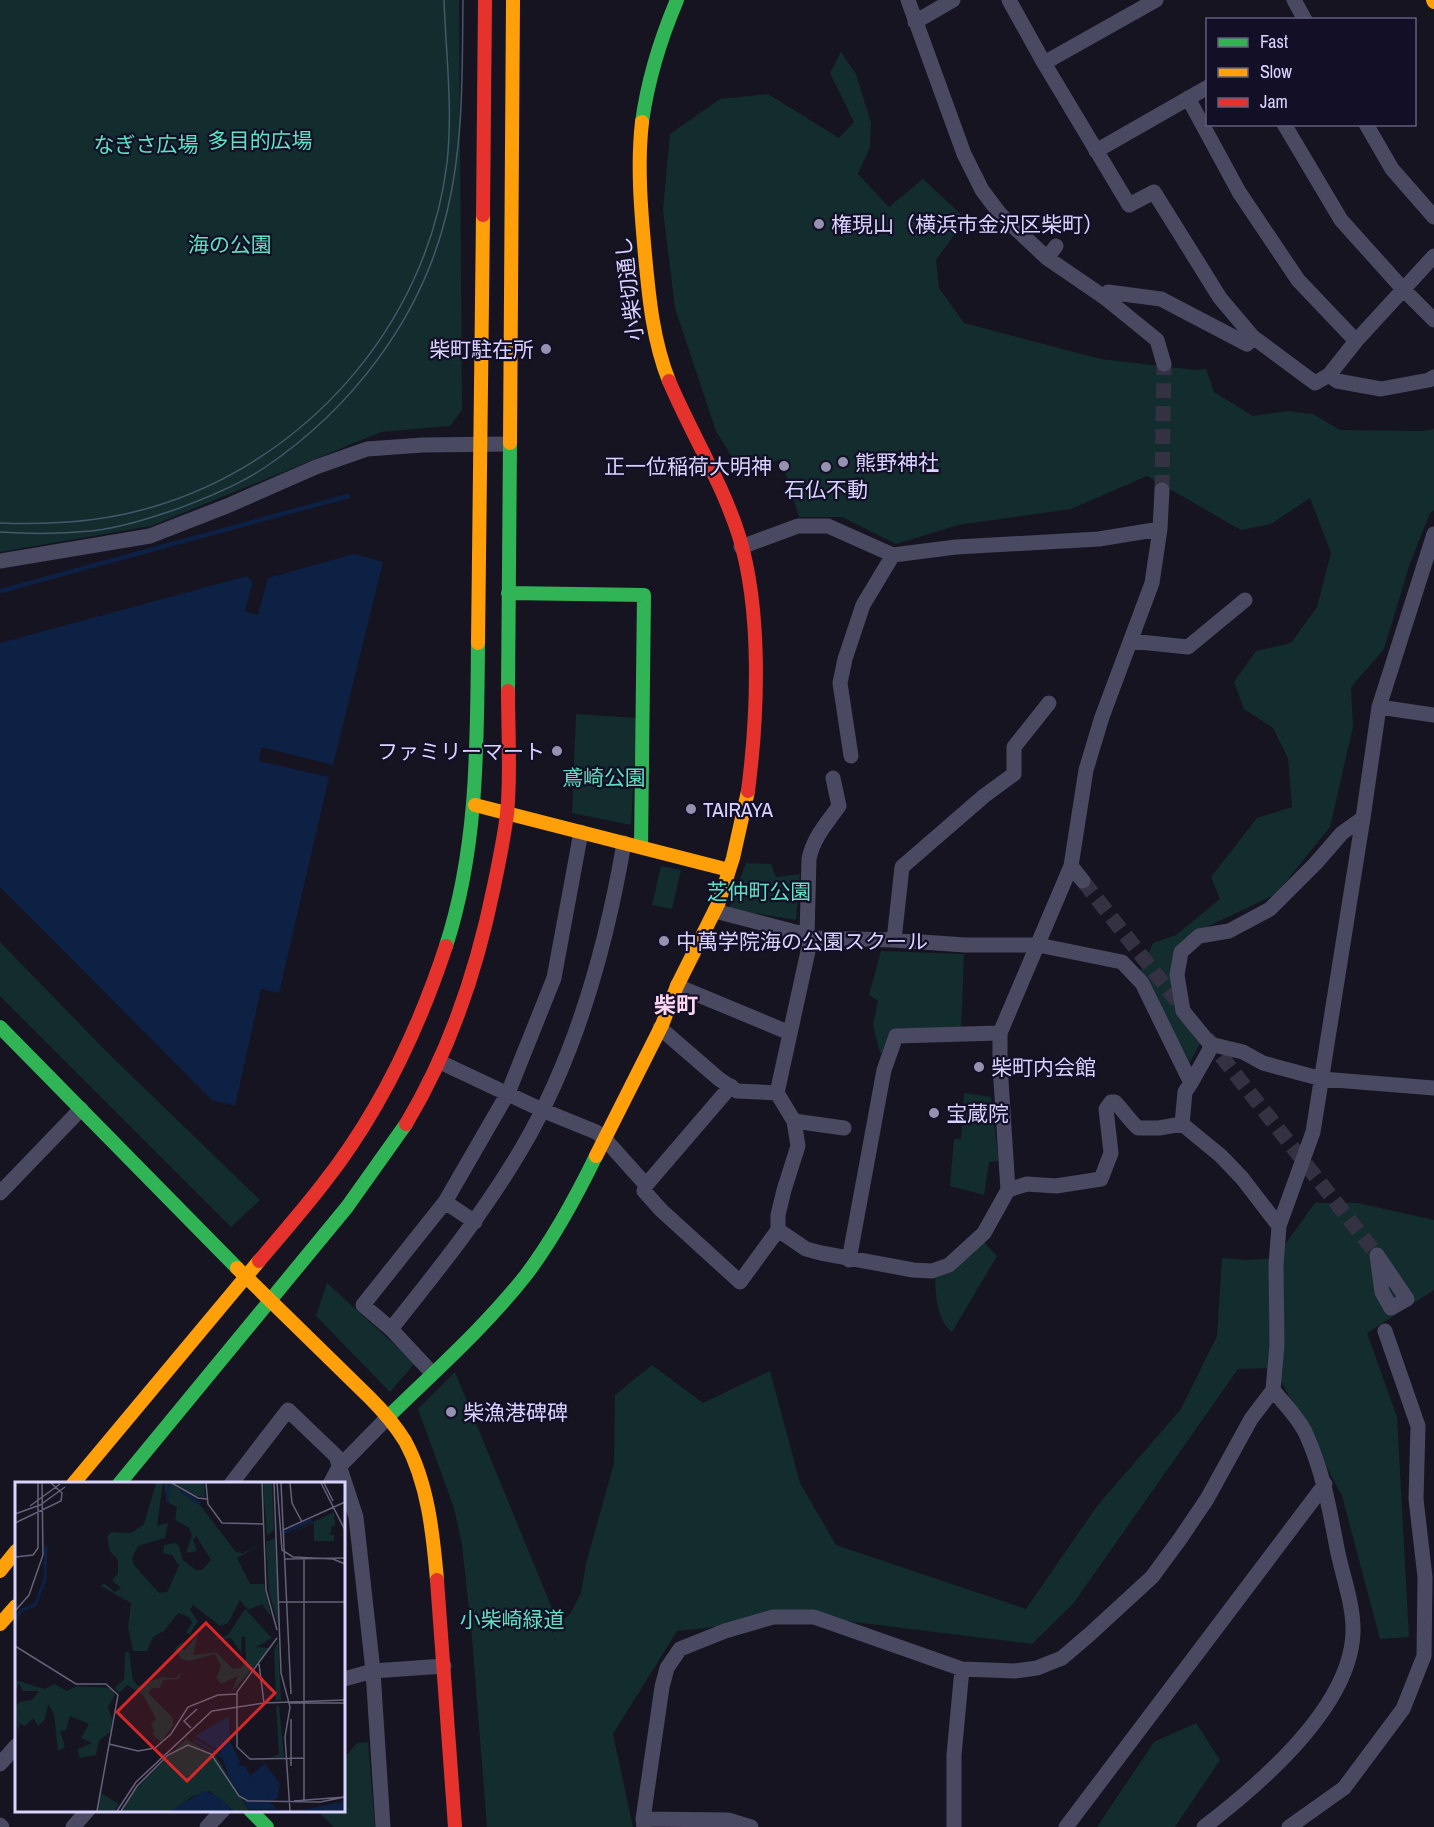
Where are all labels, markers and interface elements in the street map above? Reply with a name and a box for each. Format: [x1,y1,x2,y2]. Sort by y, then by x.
legend [1206,18,1416,126]
text: Fast [1260,29,1288,54]
text: Slow [1260,59,1292,84]
text: Jam [1260,89,1288,114]
park label: 多目的広場 [208,126,313,155]
park label: なぎさ広場 [94,130,199,159]
place label: 権現山（横浜市金沢区柴町） [831,210,1104,239]
marker: 権現山（横浜市金沢区柴町） [812,217,826,231]
park label: 海の公園 [188,230,272,259]
street label: 小柴切通し [608,235,650,343]
place label: 柴町駐在所 [429,335,534,364]
marker: 柴町駐在所 [539,342,553,356]
place label: 熊野神社 [855,448,939,477]
place label: 正一位稲荷大明神 [604,452,772,481]
marker: 熊野神社 [836,455,850,469]
marker: 正一位稲荷大明神 [777,459,791,473]
marker: 石仏不動 [819,460,833,474]
place label: 石仏不動 [784,475,868,504]
place label: ファミリーマート [377,737,545,766]
marker: ファミリーマート [550,744,564,758]
park label: 鳶崎公園 [562,763,646,792]
place label: TAIRAYA [703,795,773,824]
marker: TAIRAYA [684,802,698,816]
park label: 芝仲町公園 [707,877,812,906]
place label: 中萬学院海の公園スクール [676,927,928,956]
marker: 中萬学院海の公園スクール [657,934,671,948]
district label: 柴町 [654,990,698,1020]
place label: 柴町内会館 [991,1053,1096,1082]
marker: 柴町内会館 [972,1060,986,1074]
place label: 宝蔵院 [946,1099,1009,1128]
marker: 宝蔵院 [927,1106,941,1120]
place label: 柴漁港碑碑 [463,1398,568,1427]
marker: 柴漁港碑碑 [444,1405,458,1419]
inset map [15,1482,345,1812]
park label: 小柴崎緑道 [460,1605,565,1634]

